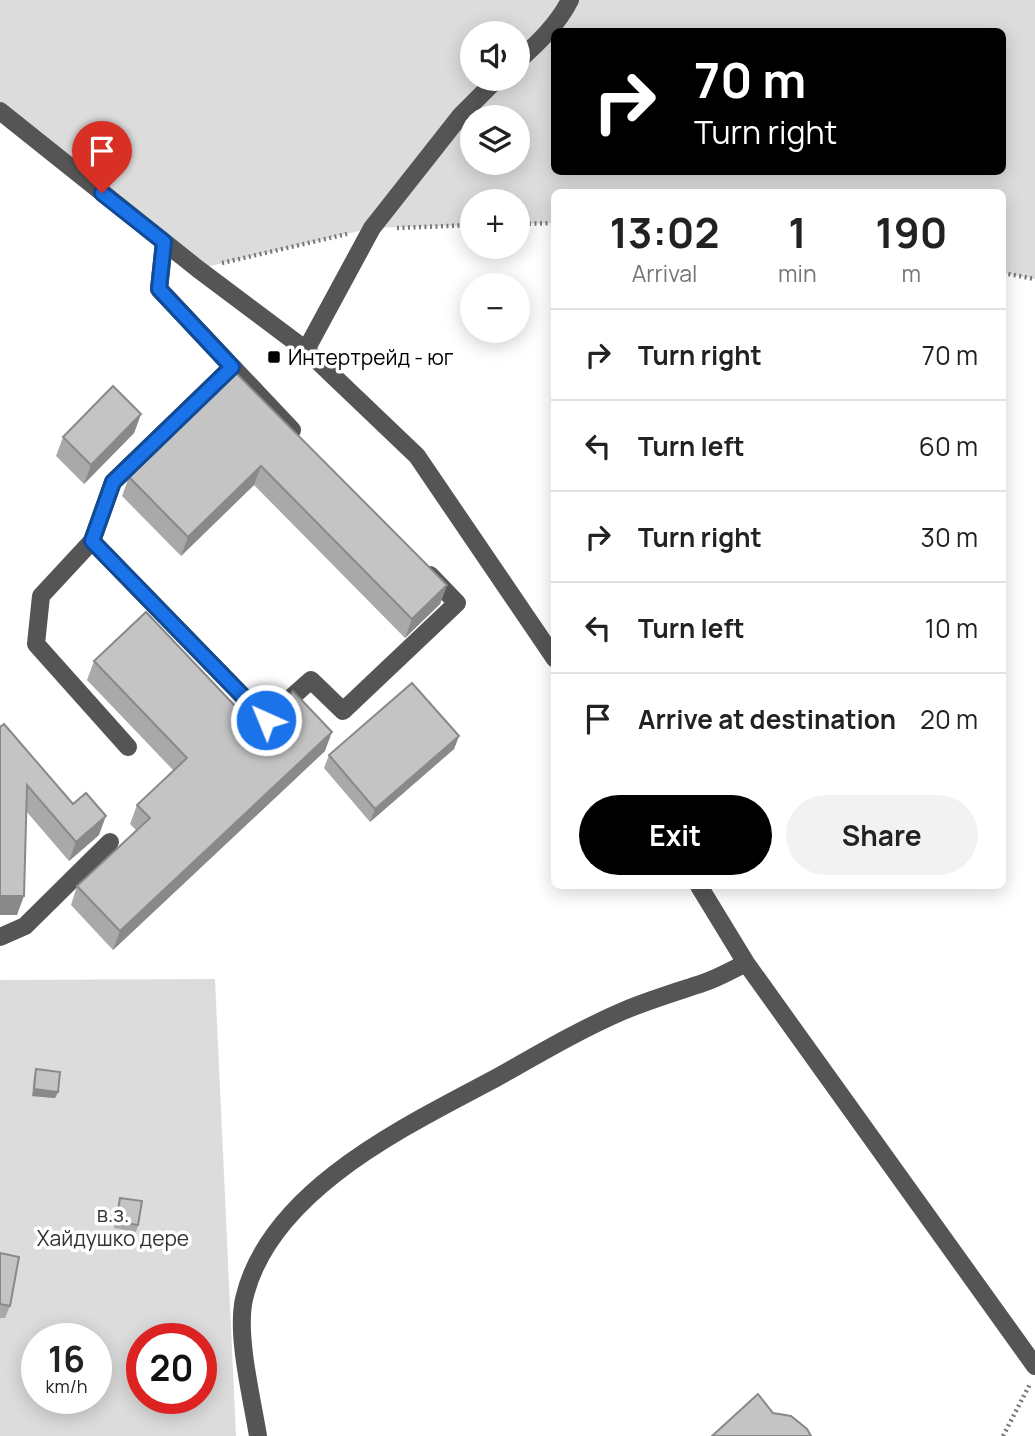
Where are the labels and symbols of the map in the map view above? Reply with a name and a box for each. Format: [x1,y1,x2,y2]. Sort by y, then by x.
pin [72,121,132,193]
place label: Интертрейд - юг [288,343,454,371]
marker: Интертрейд - юг [266,349,282,365]
position arrow [229,683,303,757]
park label: в.з. Хайдушко дере [37,1200,189,1252]
speed limit sign: 20 [126,1323,217,1414]

